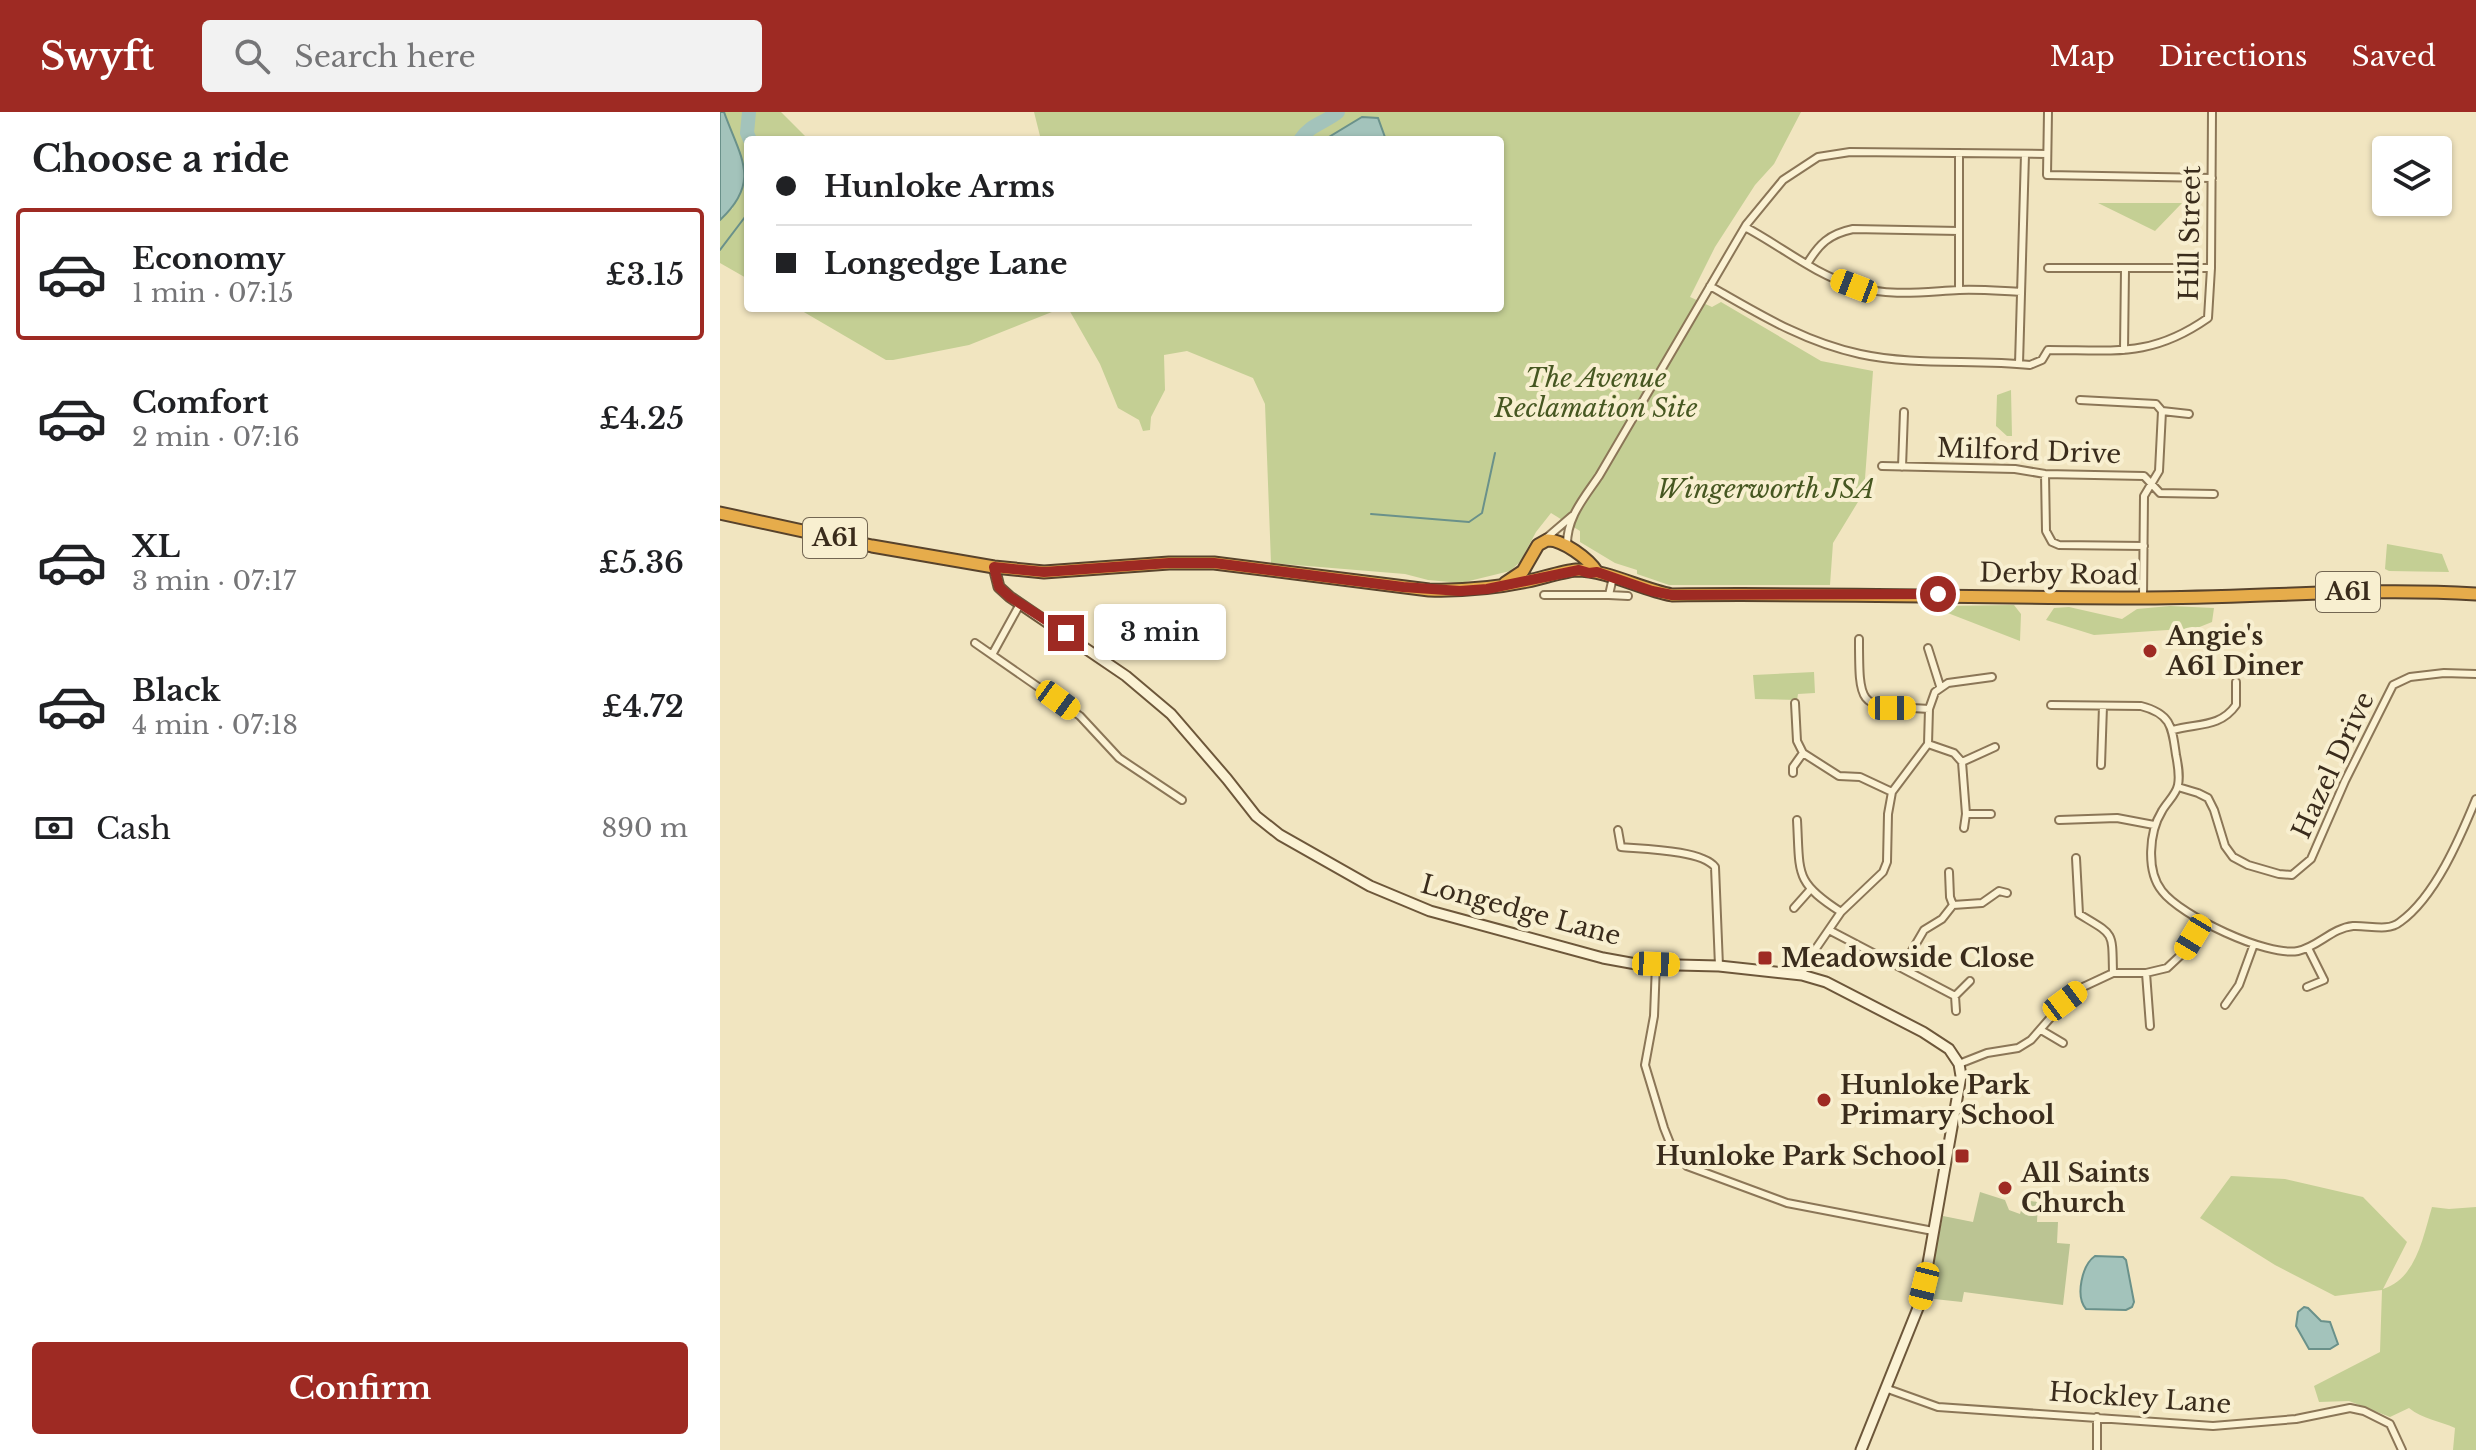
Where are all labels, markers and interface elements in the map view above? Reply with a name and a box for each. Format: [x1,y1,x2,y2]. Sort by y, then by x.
search box [202,20,762,92]
text: Swyft [40,33,154,80]
icon: search [230,34,274,78]
text: Search here [294,38,476,75]
text: Map [2050,39,2115,74]
text: Directions [2159,39,2308,74]
text: Saved [2352,39,2436,74]
map controls [2372,136,2452,216]
button: layers [2372,136,2452,216]
text: Choose a ride [32,137,289,182]
street label: Hill Street [2173,165,2207,301]
text: Hunloke Arms [824,168,1055,205]
icon: car [36,238,108,310]
text: Economy [132,240,285,277]
text: Longedge Lane [824,245,1068,282]
text: £3.15 [606,256,684,293]
car [1827,266,1881,306]
text: 1 min · 07:15 [132,277,293,309]
park label: The Avenue Reclamation Site [1493,362,1698,424]
icon: car [36,382,108,454]
text: Comfort [132,384,269,421]
text: £4.25 [599,400,684,437]
text: 2 min · 07:16 [132,421,300,453]
street label: Milford Drive [1936,432,2122,470]
park label: Wingerworth JSA [1657,473,1875,505]
road number: A61 [803,518,867,558]
icon: car [36,526,108,598]
text: XL [132,528,180,565]
text: £5.36 [599,544,684,581]
street label: Derby Road [1979,557,2139,591]
text: 3 min · 07:17 [132,565,296,597]
road number: A61 [2316,572,2380,612]
route start [1920,576,1956,612]
callout: 3 min [1094,605,1226,661]
route end [1048,615,1084,651]
text: 3 min [1120,616,1200,648]
place label: Angie's A61 Diner [2165,620,2303,682]
marker: Angie's A61 Diner [2141,642,2159,660]
icon: car [36,670,108,742]
text: Black [132,672,220,709]
car [1032,676,1084,724]
street label: Hazel Drive [2285,687,2381,843]
text: £4.72 [602,688,684,725]
car [1868,696,1916,720]
text: 4 min · 07:18 [132,709,298,741]
icon: cash [32,806,76,850]
text: Cash [96,810,171,847]
text: 890 m [602,812,688,844]
street label: Longedge Lane [1418,868,1624,952]
car [2170,910,2216,964]
place label: Meadowside Close [1781,942,2035,974]
marker: Meadowside Close [1756,949,1774,967]
car [1632,951,1680,977]
car [2039,977,2091,1025]
place label: Hunloke Park Primary School [1840,1069,2055,1131]
marker: Hunloke Park Primary School [1815,1091,1833,1109]
place label: Hunloke Park School [1656,1140,1946,1172]
marker: Hunloke Park School [1953,1147,1971,1165]
place label: All Saints Church [2020,1157,2150,1219]
marker: All Saints Church [1996,1179,2014,1197]
car [1907,1260,1941,1312]
button: Confirm [32,1342,688,1434]
street label: Hockley Lane [2048,1376,2232,1420]

